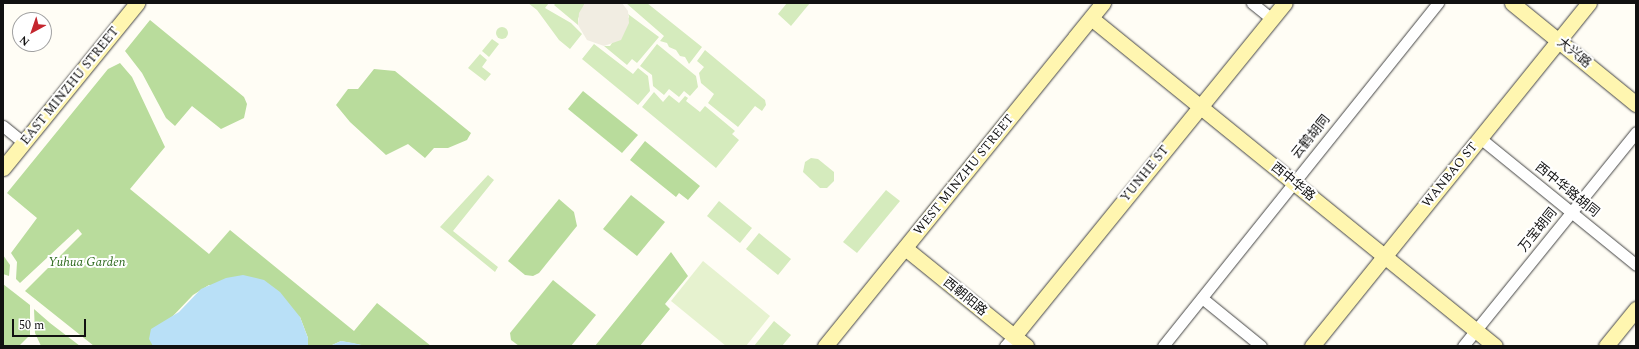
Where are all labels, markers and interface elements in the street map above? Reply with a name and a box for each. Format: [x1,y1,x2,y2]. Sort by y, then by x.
north arrow [12,12,52,52]
street label: EAST MINZHU STREET [17,24,123,148]
street label: 大兴路 [1554,35,1594,71]
street label: WEST MINZHU STREET [911,112,1017,238]
street label: 云鹤胡同 [1289,112,1333,162]
street label: WANBAO ST [1419,139,1481,211]
street label: YUNHE ST [1118,143,1172,205]
street label: 西中华路胡同 [1532,159,1602,221]
street label: 西中华路 [1268,160,1318,204]
street label: 万宝胡同 [1516,205,1560,255]
park label: Yuhua Garden [48,254,126,270]
street label: 西朝阳路 [940,275,990,319]
scale bar [14,311,88,337]
text: 50 m [19,316,44,335]

